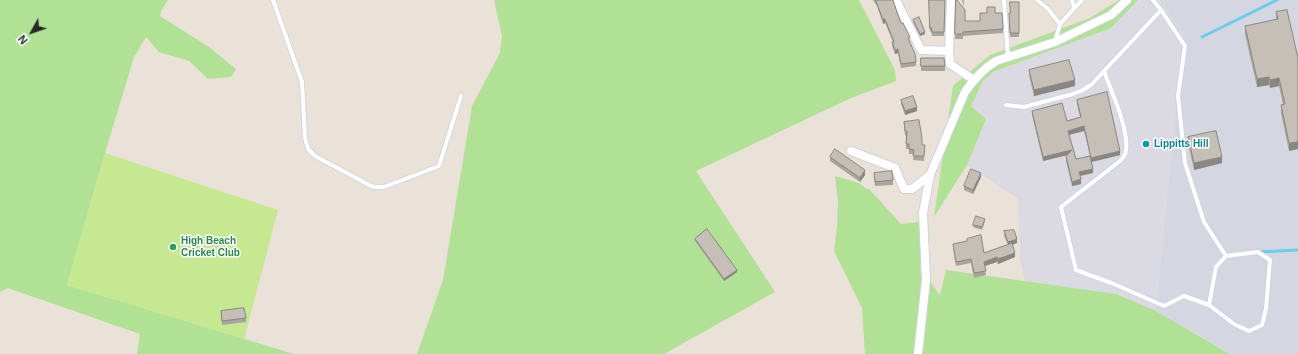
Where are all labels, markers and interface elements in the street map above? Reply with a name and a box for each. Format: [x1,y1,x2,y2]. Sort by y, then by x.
north arrow [12,12,52,52]
text: N [16,33,30,47]
place label: Lippitts Hill [1154,138,1208,150]
marker: Lippitts Hill [1141,139,1151,149]
place label: High Beach Cricket Club [181,235,240,258]
marker: High Beach Cricket Club [168,242,178,252]

